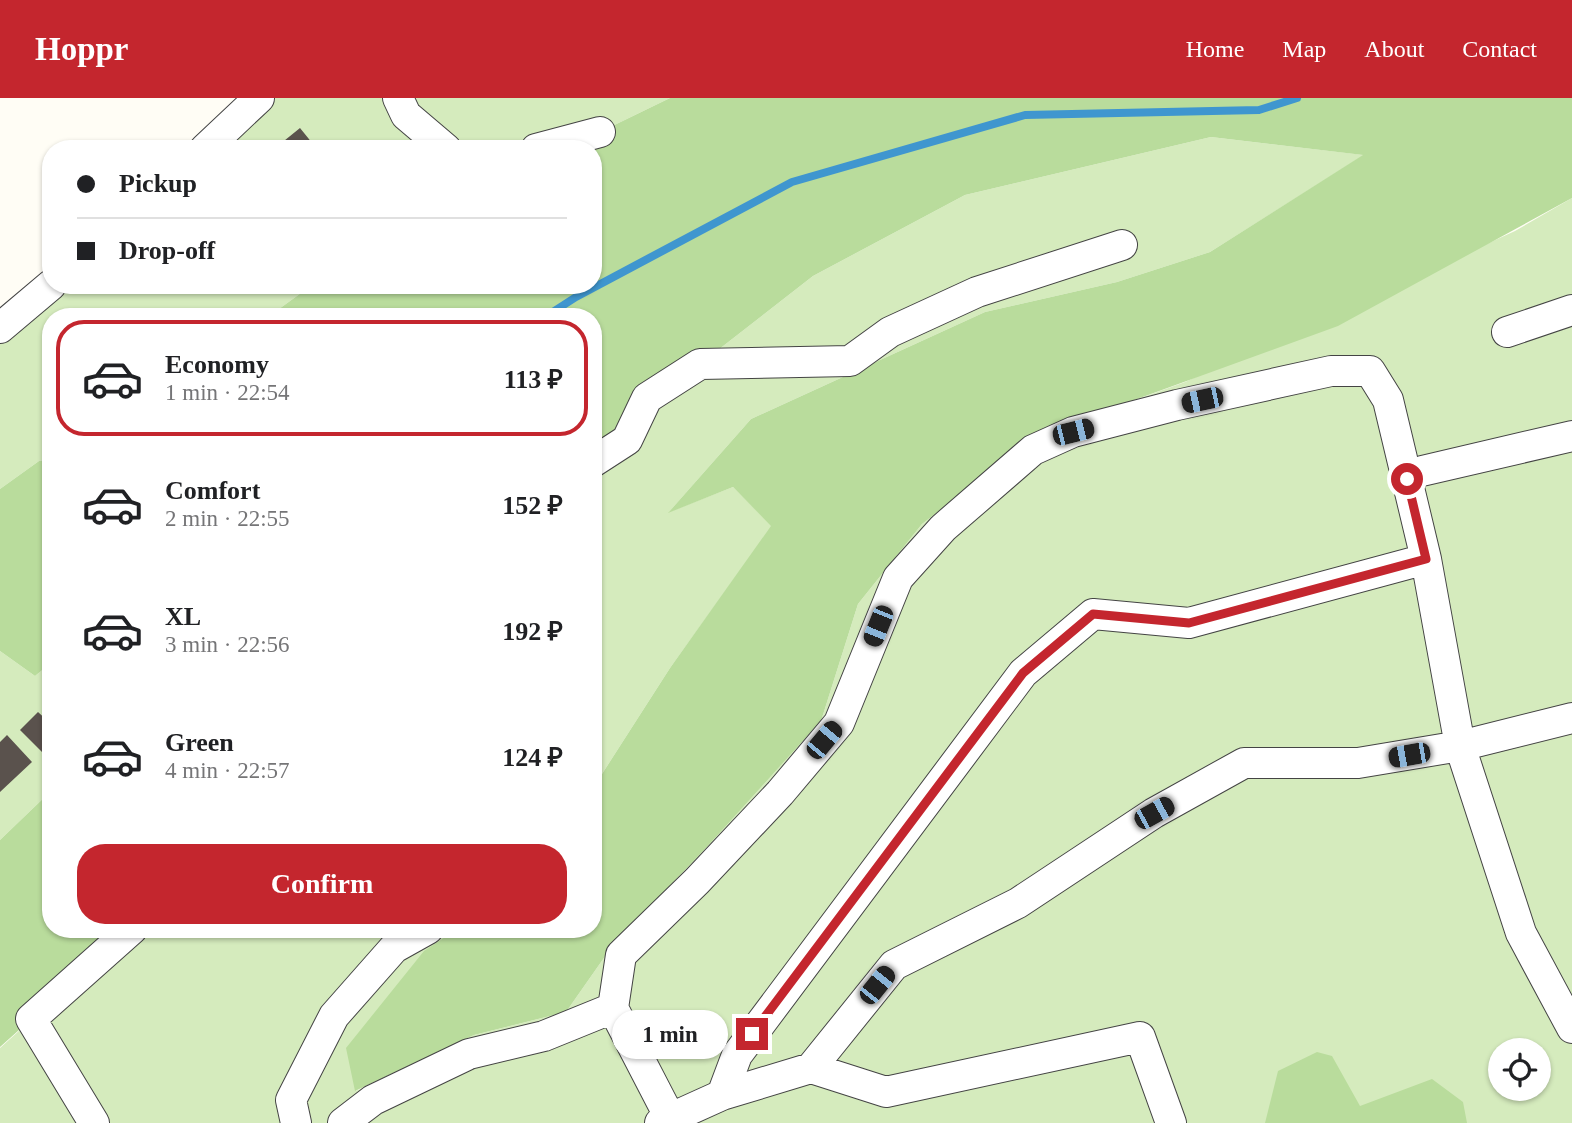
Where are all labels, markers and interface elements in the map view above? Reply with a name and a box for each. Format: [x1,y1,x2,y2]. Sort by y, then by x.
text: Hoppr [35,31,129,67]
text: Home [1186,36,1244,62]
text: Map [1282,36,1326,62]
text: About [1364,36,1424,62]
text: Contact [1462,36,1537,62]
text: Pickup [119,169,197,198]
text: Drop-off [119,236,215,265]
icon: car [81,347,144,410]
text: Economy [165,350,269,379]
text: 113 ₽ [504,365,563,394]
text: 1 min · 22:54 [165,380,290,405]
car [1180,385,1225,415]
car [1051,417,1096,447]
route start [1391,463,1423,495]
icon: car [81,473,144,536]
text: Comfort [165,476,260,505]
text: 152 ₽ [502,491,563,520]
text: 2 min · 22:55 [165,506,290,531]
icon: car [81,599,144,662]
text: XL [165,602,201,631]
car [861,603,896,649]
text: 192 ₽ [502,617,563,646]
text: 3 min · 22:56 [165,632,290,657]
car [803,717,846,763]
icon: car [81,725,144,788]
text: Green [165,728,234,757]
car [1387,741,1432,769]
text: 124 ₽ [502,743,563,772]
text: 4 min · 22:57 [165,758,290,783]
car [1131,794,1178,832]
button: Confirm [77,844,567,924]
car [856,962,899,1008]
callout: 1 min [612,1010,728,1058]
route end [736,1018,768,1050]
text: 1 min [642,1022,698,1047]
map controls [1488,1038,1551,1101]
button: locate [1488,1038,1551,1101]

